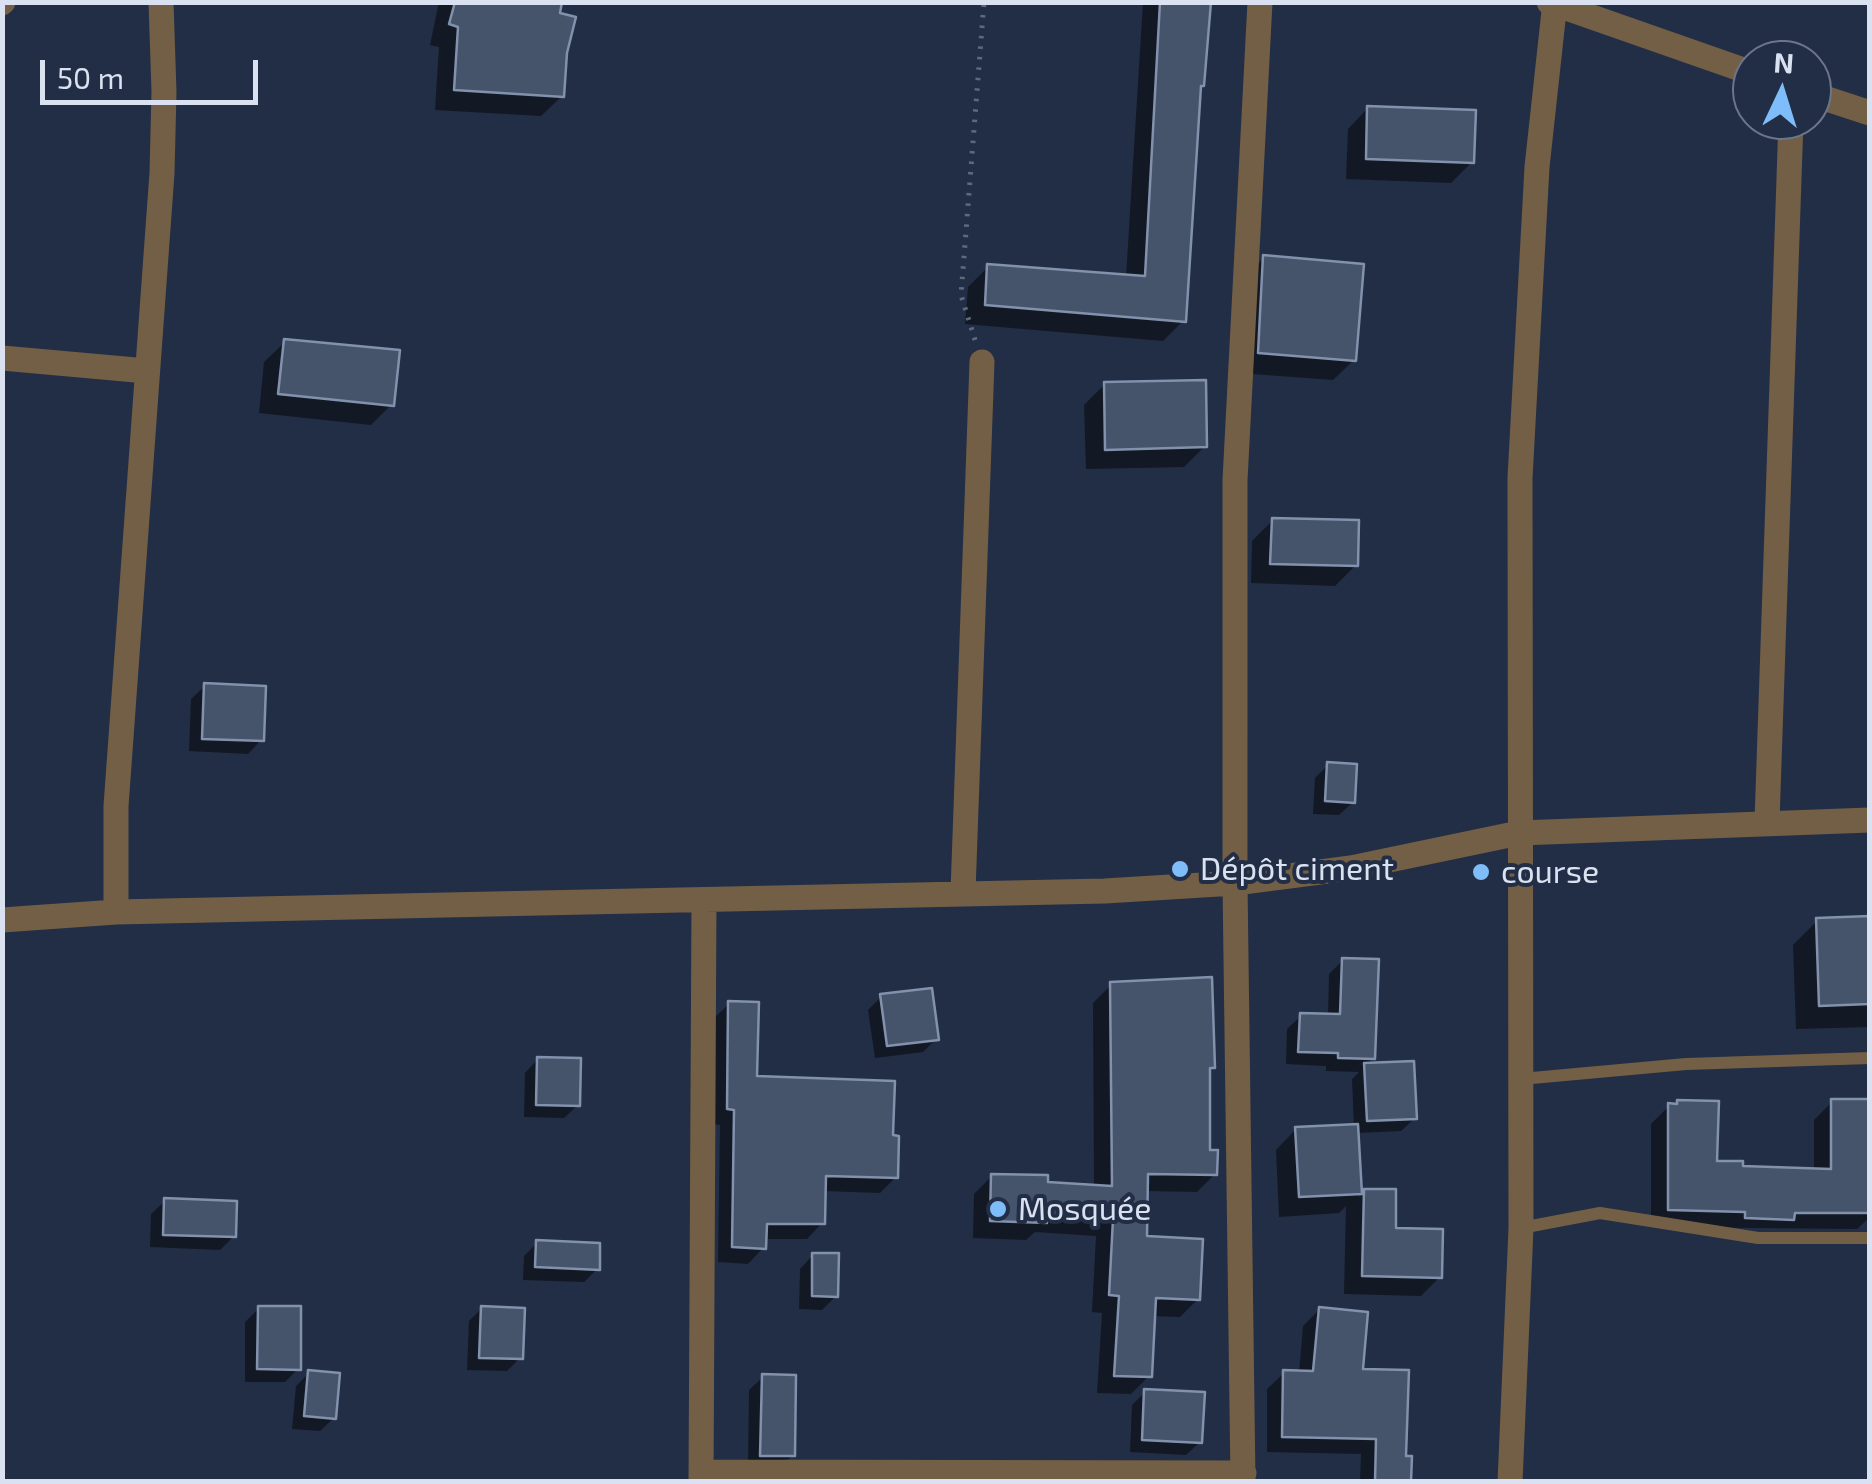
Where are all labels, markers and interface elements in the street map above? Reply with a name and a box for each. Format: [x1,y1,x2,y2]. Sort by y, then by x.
scale bar [45,40,262,102]
north arrow [1732,40,1832,140]
text: N [1773,44,1795,80]
text: 50 m [57,59,124,95]
place label: Dépôt ciment [1200,850,1394,888]
place label: course [1501,853,1599,891]
marker: Dépôt ciment [1169,858,1191,880]
marker: course [1470,861,1492,883]
place label: Mosquée [1018,1190,1151,1228]
marker: Mosquée [987,1198,1009,1220]

